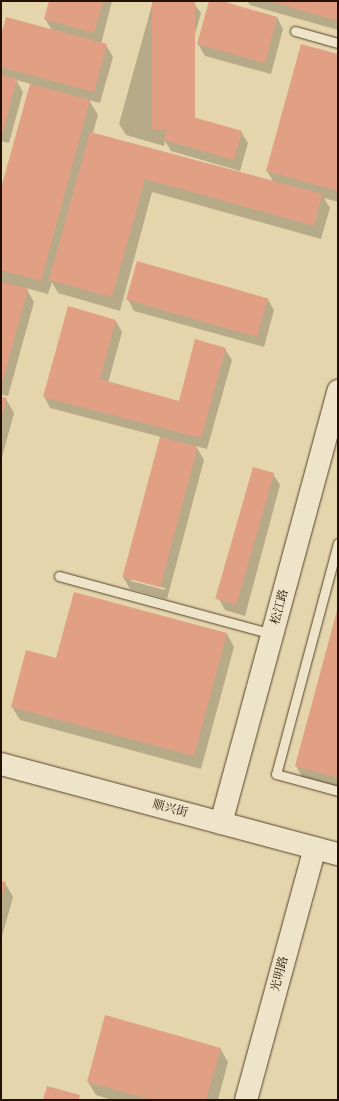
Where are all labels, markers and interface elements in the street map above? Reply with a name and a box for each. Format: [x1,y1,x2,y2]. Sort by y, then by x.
street label: 松江路 [268,588,292,626]
street label: 顺兴街 [151,797,189,821]
street label: 光明路 [268,955,292,993]

